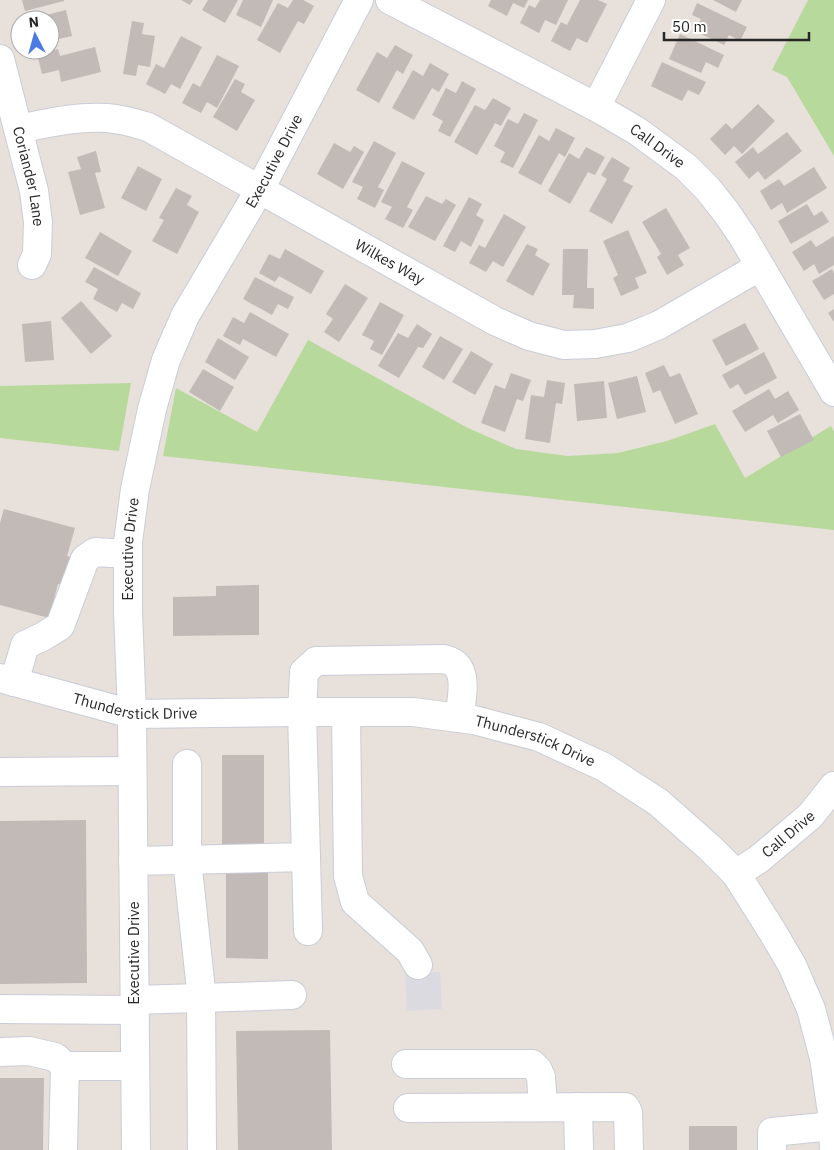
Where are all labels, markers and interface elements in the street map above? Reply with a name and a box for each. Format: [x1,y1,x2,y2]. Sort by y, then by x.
north arrow [10,10,60,60]
scale bar [664,10,809,42]
text: N [28,13,40,32]
text: 50 m [672,17,707,36]
street label: Executive Drive [241,111,306,211]
street label: Call Drive [627,119,689,172]
street label: Coriander Lane [9,124,48,227]
street label: Wilkes Way [352,235,429,289]
street label: Executive Drive [118,496,143,601]
street label: Thunderstick Drive [71,688,198,723]
street label: Thunderstick Drive [473,711,598,771]
street label: Call Drive [758,806,819,862]
street label: Executive Drive [124,901,143,1005]

